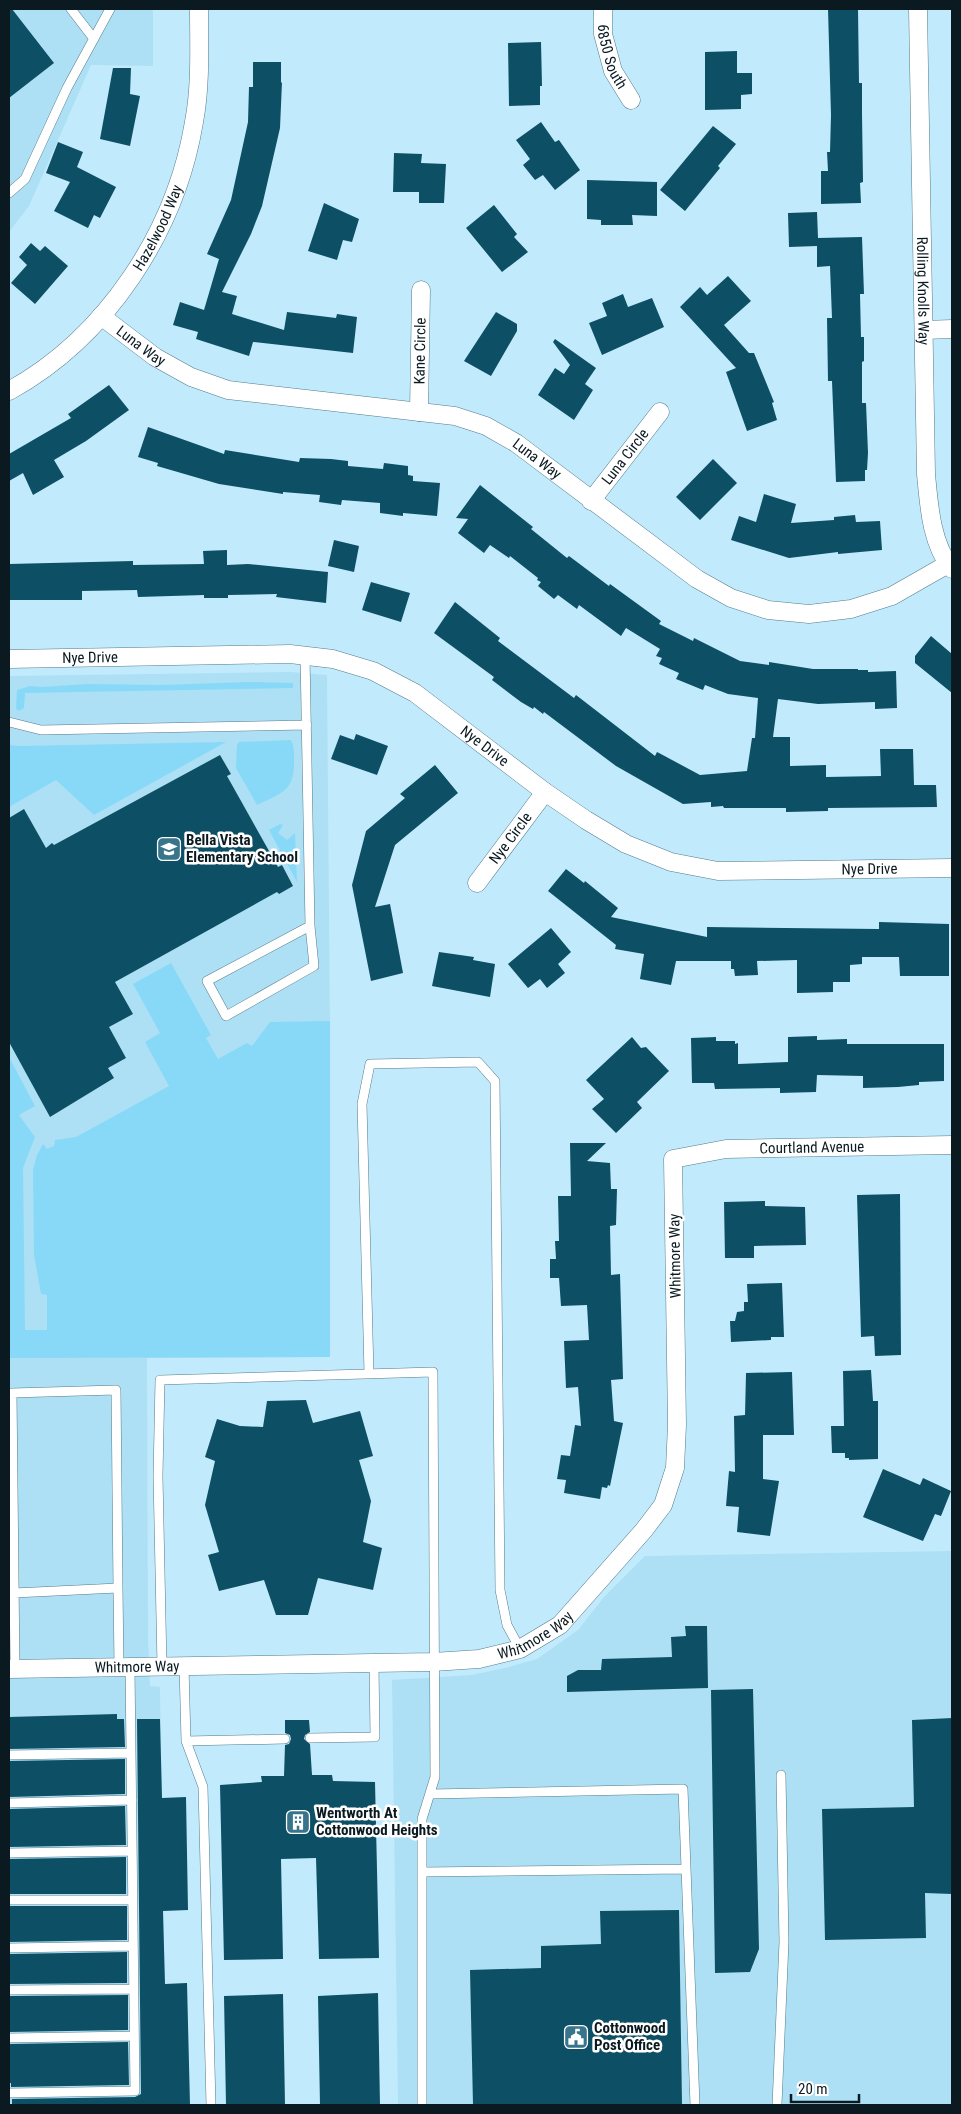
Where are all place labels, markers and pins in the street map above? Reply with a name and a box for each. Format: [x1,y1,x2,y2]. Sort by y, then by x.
place label: Bella Vista Elementary School [186,831,298,866]
school or university icon: Bella Vista Elementary School [156,836,182,862]
place label: Wentworth At Cottonwood Heights [316,1804,438,1839]
building icon: Wentworth At Cottonwood Heights [285,1809,311,1835]
place label: Cottonwood Post Office [594,2019,666,2054]
public building icon: Cottonwood Post Office [563,2024,589,2050]

